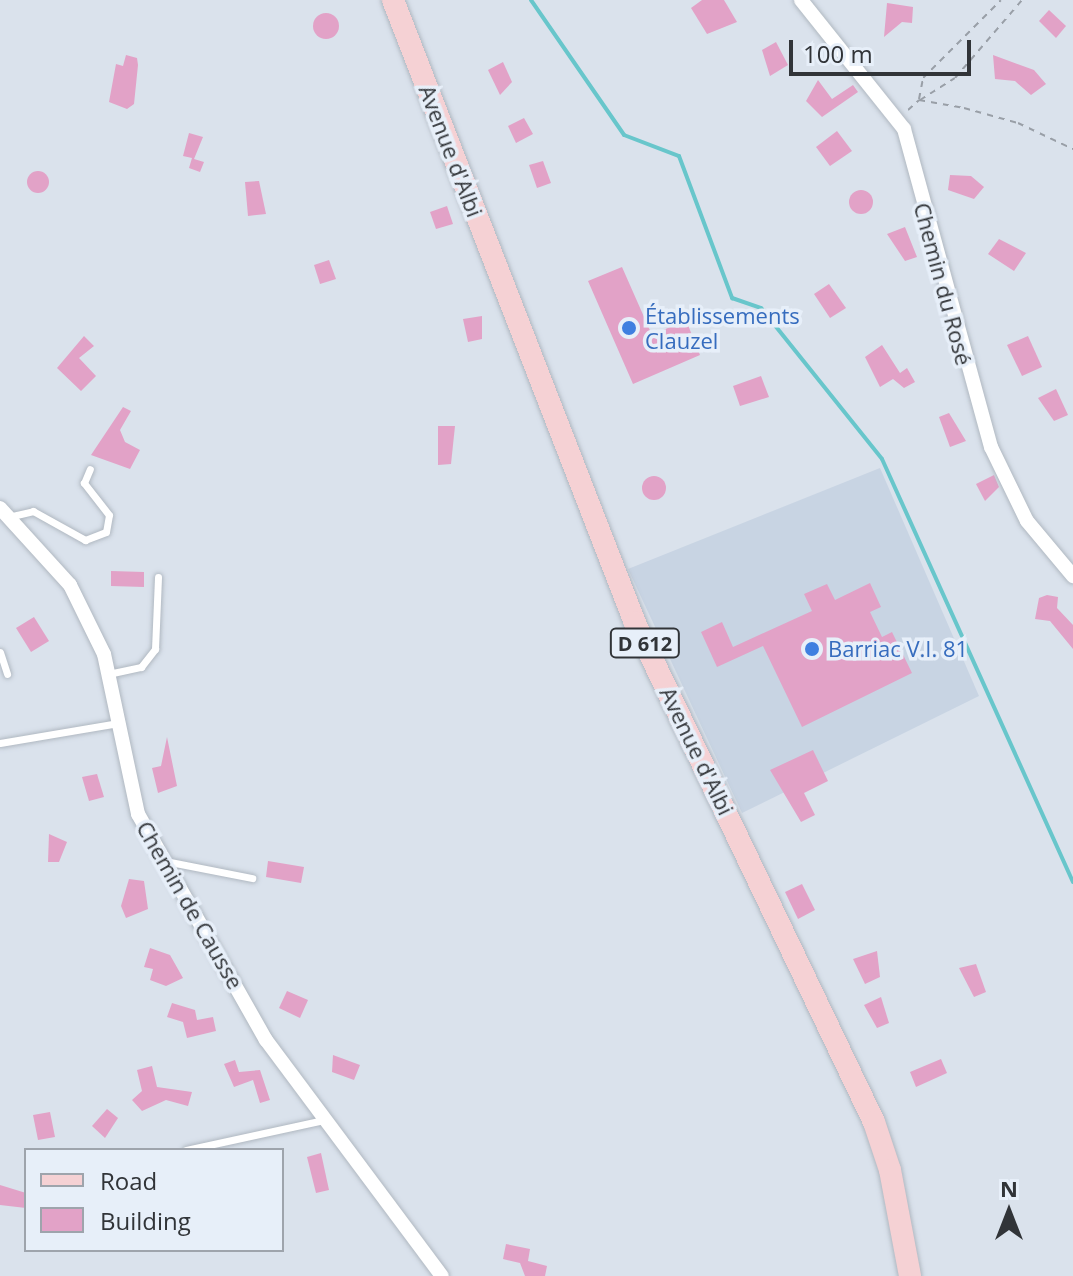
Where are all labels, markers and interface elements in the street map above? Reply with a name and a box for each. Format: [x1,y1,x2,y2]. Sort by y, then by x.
scale bar [793,24,975,74]
text: 100 m [803,37,873,70]
street label: Avenue d'Albi [414,81,488,221]
street label: Chemin du Rosé [909,200,977,368]
place label: Établissements Clauzel [645,302,800,354]
marker: Établissements Clauzel [620,319,638,337]
road number: D 612 [609,627,681,659]
place label: Barriac V.I. 81 [828,636,968,662]
marker: Barriac V.I. 81 [803,640,821,658]
street label: Avenue d'Albi [655,683,739,819]
street label: Chemin de Causse [131,816,249,994]
legend [24,1148,284,1252]
text: Road [100,1164,157,1197]
north arrow [969,1172,1049,1252]
text: N [1000,1173,1018,1203]
text: Building [100,1204,191,1237]

